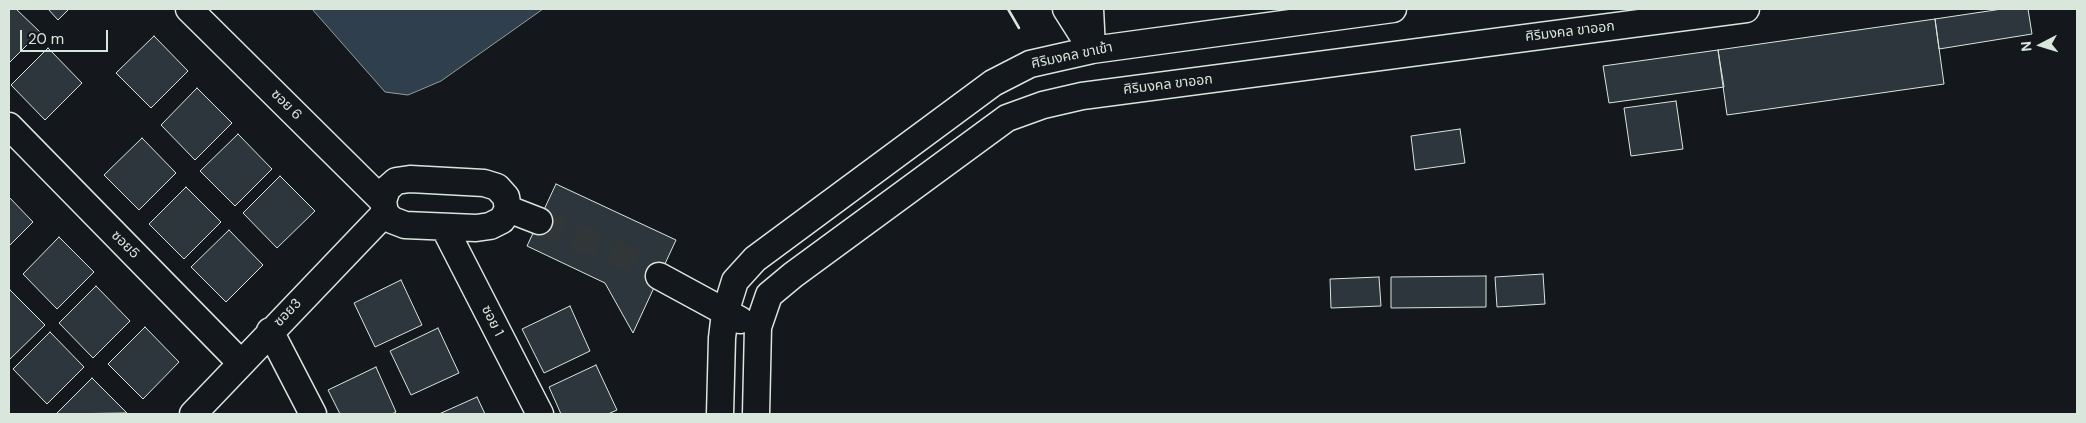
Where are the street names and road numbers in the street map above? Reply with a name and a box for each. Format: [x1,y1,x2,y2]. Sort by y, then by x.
street label: ศิริมงคล ขาออก [1524,18,1616,46]
street label: ศิริมงคล ขาเข้า [1030,39,1114,73]
street label: ศิริมงคล ขาออก [1122,71,1214,99]
street label: ซอย 6 [267,86,305,124]
street label: ซอย5 [108,228,142,262]
street label: ซอย3 [271,296,305,330]
street label: ซอย 1 [477,303,507,339]

